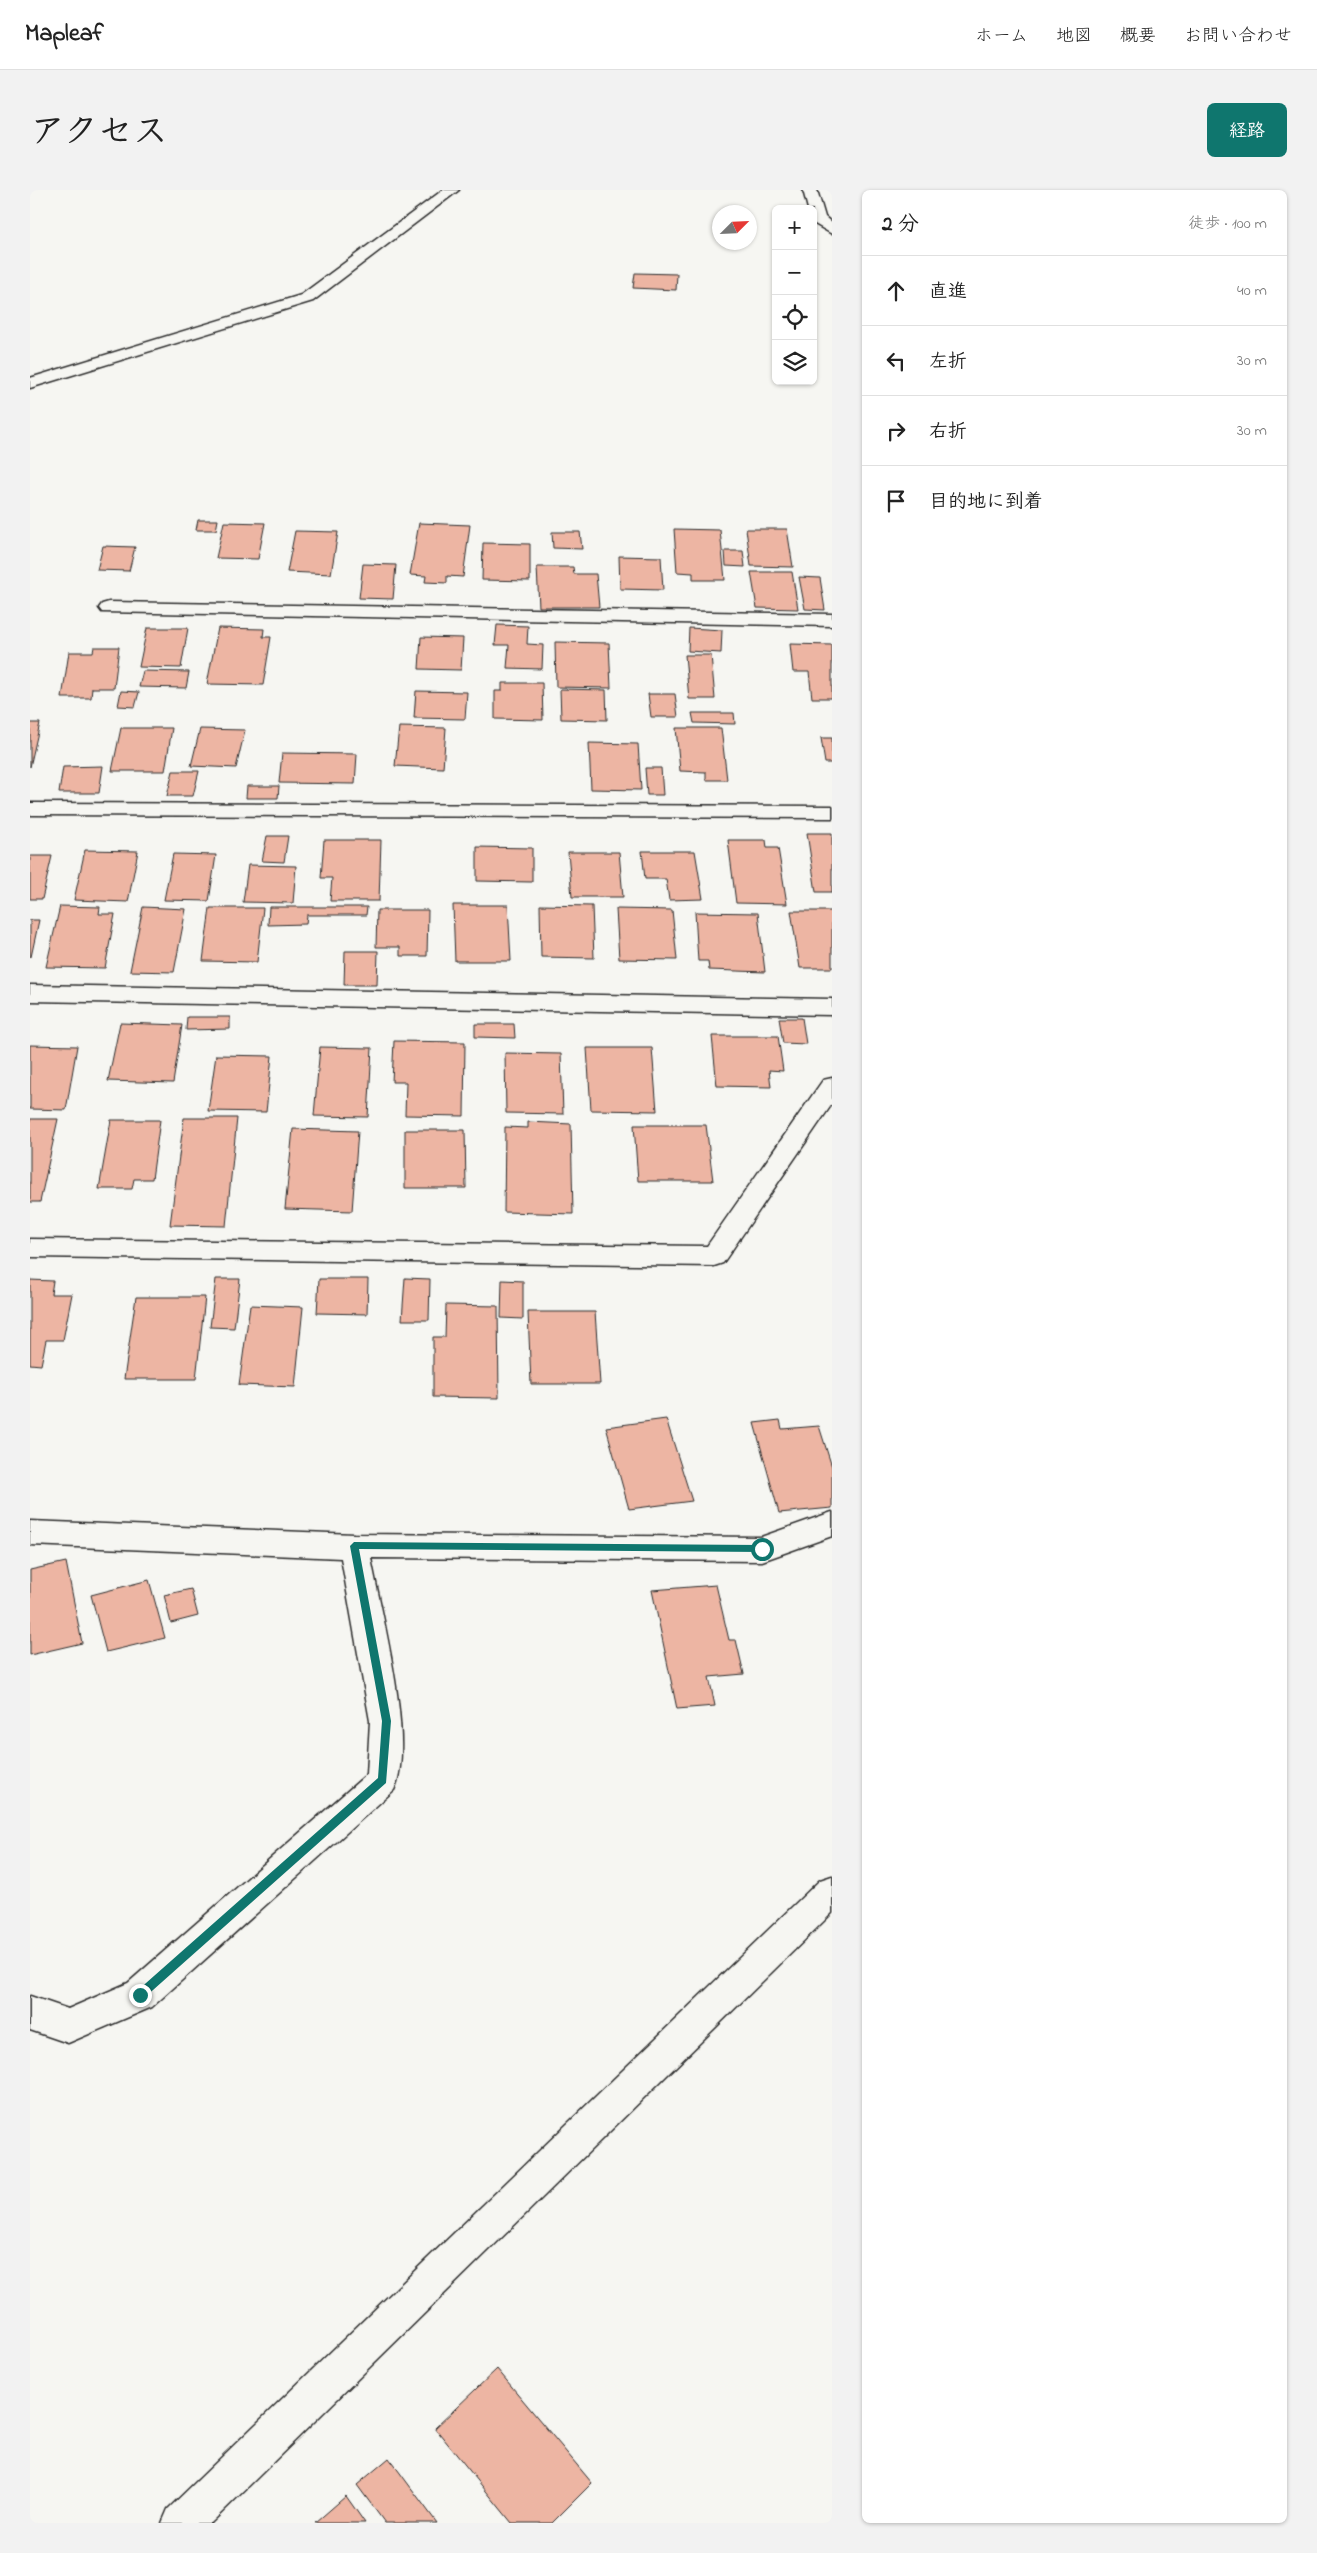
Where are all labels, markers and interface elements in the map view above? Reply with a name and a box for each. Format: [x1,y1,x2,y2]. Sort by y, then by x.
text: Mapleaf [25,17,104,52]
text: ホーム [975,24,1028,50]
text: 地図 [1056,24,1092,50]
text: 概要 [1120,24,1156,50]
text: お問い合わせ [1184,24,1292,50]
button: 経路 [1207,103,1287,157]
text: アクセス [30,108,168,159]
north arrow [712,205,757,250]
map controls [772,205,817,385]
button: + [772,205,817,250]
text: 2 分 [882,210,919,240]
text: 徒歩 · 100 m [1188,212,1267,236]
button: − [772,250,817,295]
icon: ahead [882,277,910,305]
text: 直進 [929,279,967,306]
text: 40 m [1237,279,1267,303]
button: locate [772,295,817,340]
button: layers [772,340,817,385]
icon: left [882,347,910,375]
text: 左折 [929,349,967,376]
text: 30 m [1237,349,1267,373]
icon: right [882,417,910,445]
text: 右折 [929,419,967,446]
text: 30 m [1237,419,1267,443]
icon: arrive [882,487,910,515]
text: 目的地に到着 [929,489,1043,516]
route start [751,1538,774,1561]
route end [129,1984,152,2007]

